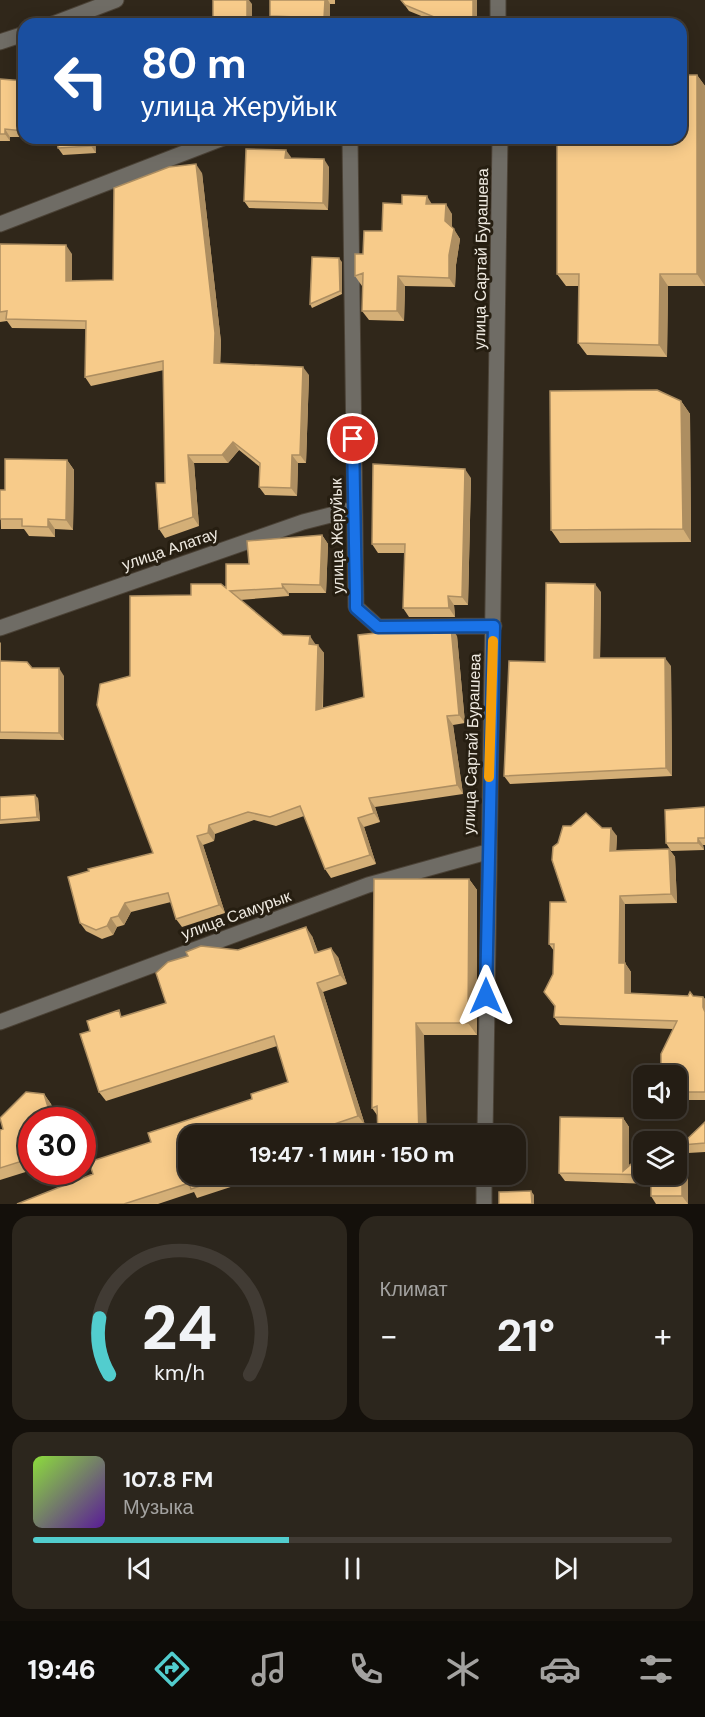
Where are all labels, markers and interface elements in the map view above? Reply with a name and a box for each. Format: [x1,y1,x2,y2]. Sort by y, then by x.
text: 80 m [141,36,247,91]
icon: left [42,42,120,120]
text: улица Жеруйык [141,89,337,124]
street label: улица Сартай Бурашева [469,168,493,350]
pin [327,413,378,464]
icon: arrive [336,422,369,455]
street label: улица Жеруйык [325,477,349,594]
street label: улица Алатау [119,523,221,575]
street label: улица Сартай Бурашева [458,653,486,835]
street label: улица Самурык [178,885,295,945]
position arrow [454,964,518,1028]
map controls [633,1065,687,1185]
button: sound [633,1065,687,1119]
speed limit sign: 30 [18,1107,96,1185]
button: layers [633,1131,687,1185]
text: 19:47 · 1 мин · 150 m [250,1140,454,1169]
text: Климат [380,1276,448,1302]
text: 24 [141,1287,217,1368]
text: 21° [496,1306,555,1365]
text: − [380,1314,398,1357]
text: + [654,1314,672,1357]
text: km/h [154,1359,205,1387]
text: 107.8 FM [123,1465,213,1494]
text: Музыка [123,1494,194,1520]
icon: previous [123,1552,156,1585]
icon: pause [336,1552,369,1585]
icon: next [549,1552,582,1585]
icon: directions [151,1648,193,1690]
icon: music [248,1648,290,1690]
icon: phone [345,1648,387,1690]
icon: climate [442,1648,484,1690]
icon: car [539,1648,581,1690]
icon: filters [635,1648,677,1690]
text: 19:46 [27,1652,96,1687]

